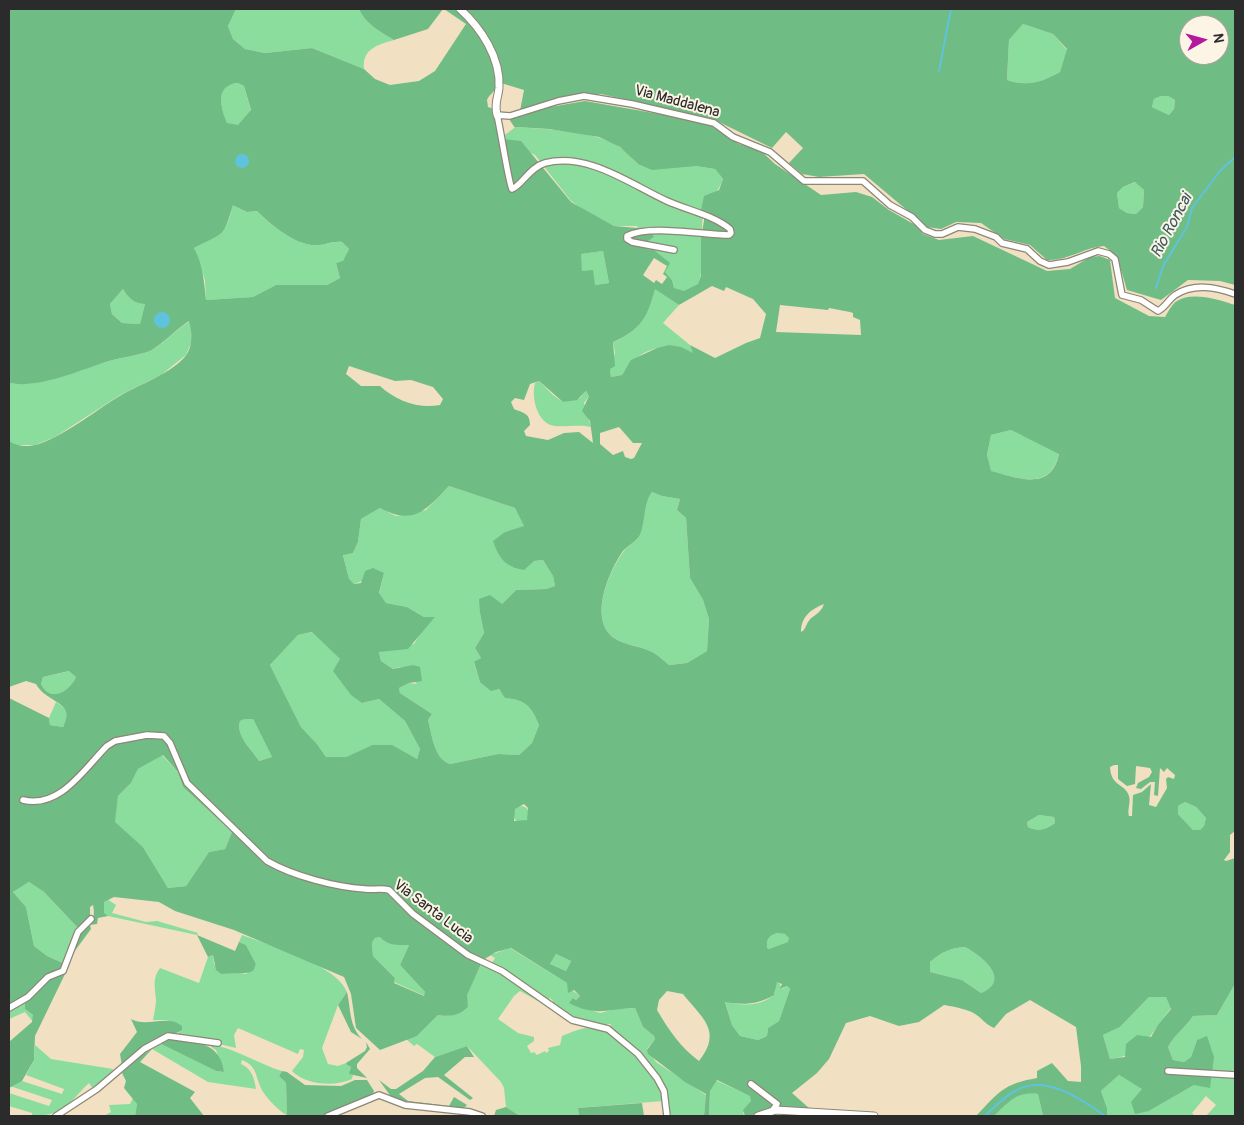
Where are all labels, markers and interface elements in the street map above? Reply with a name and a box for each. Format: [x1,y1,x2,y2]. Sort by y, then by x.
north arrow [1179,15,1229,65]
text: N [1209,32,1227,44]
street label: Via Maddalena [632,82,722,122]
water label: Rio Roncai [1147,191,1197,261]
street label: Via Santa Lucia [390,876,476,948]

